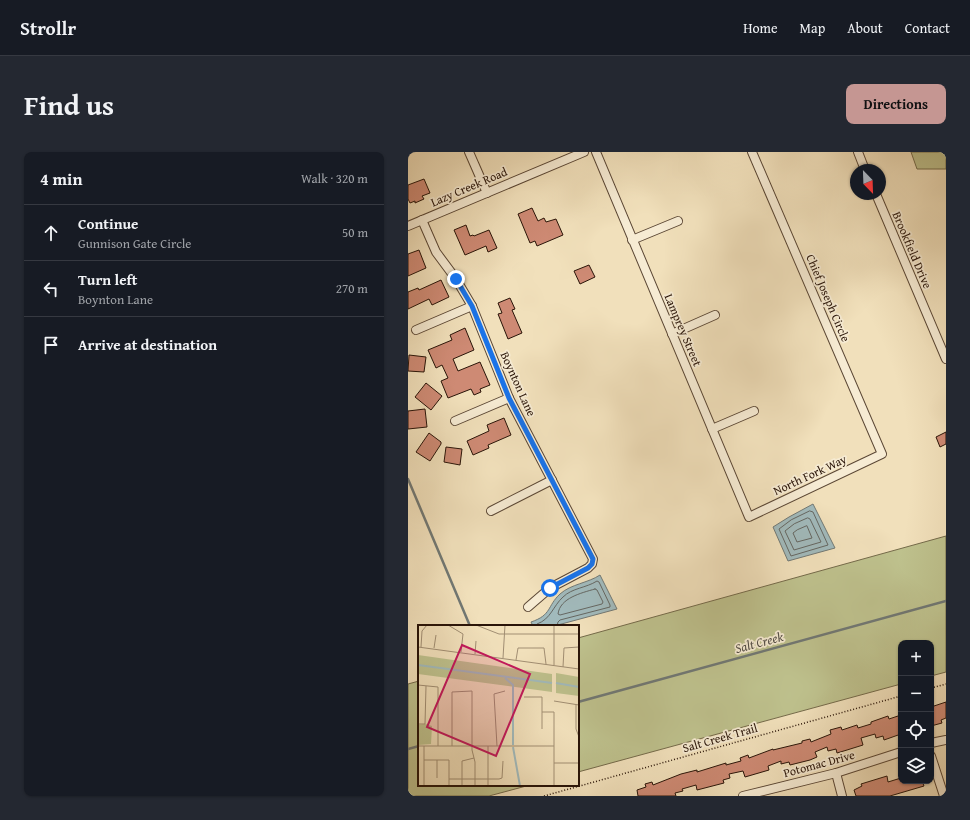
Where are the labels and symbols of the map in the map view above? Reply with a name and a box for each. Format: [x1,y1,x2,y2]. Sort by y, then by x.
street label: Lazy Creek Road [428,163,510,210]
north arrow [850,164,886,200]
street label: Brookfield Drive [889,209,936,291]
street label: Chief Joseph Circle [802,251,855,345]
route end [447,270,465,288]
street label: Lamprey Street [661,291,707,369]
street label: Boynton Lane [497,349,540,419]
street label: North Fork Way [770,450,849,499]
route start [541,579,559,597]
inset map [418,625,579,786]
water label: Salt Creek [733,627,785,658]
street label: Salt Creek Trail [680,719,760,756]
street label: Potomac Drive [781,746,857,781]

